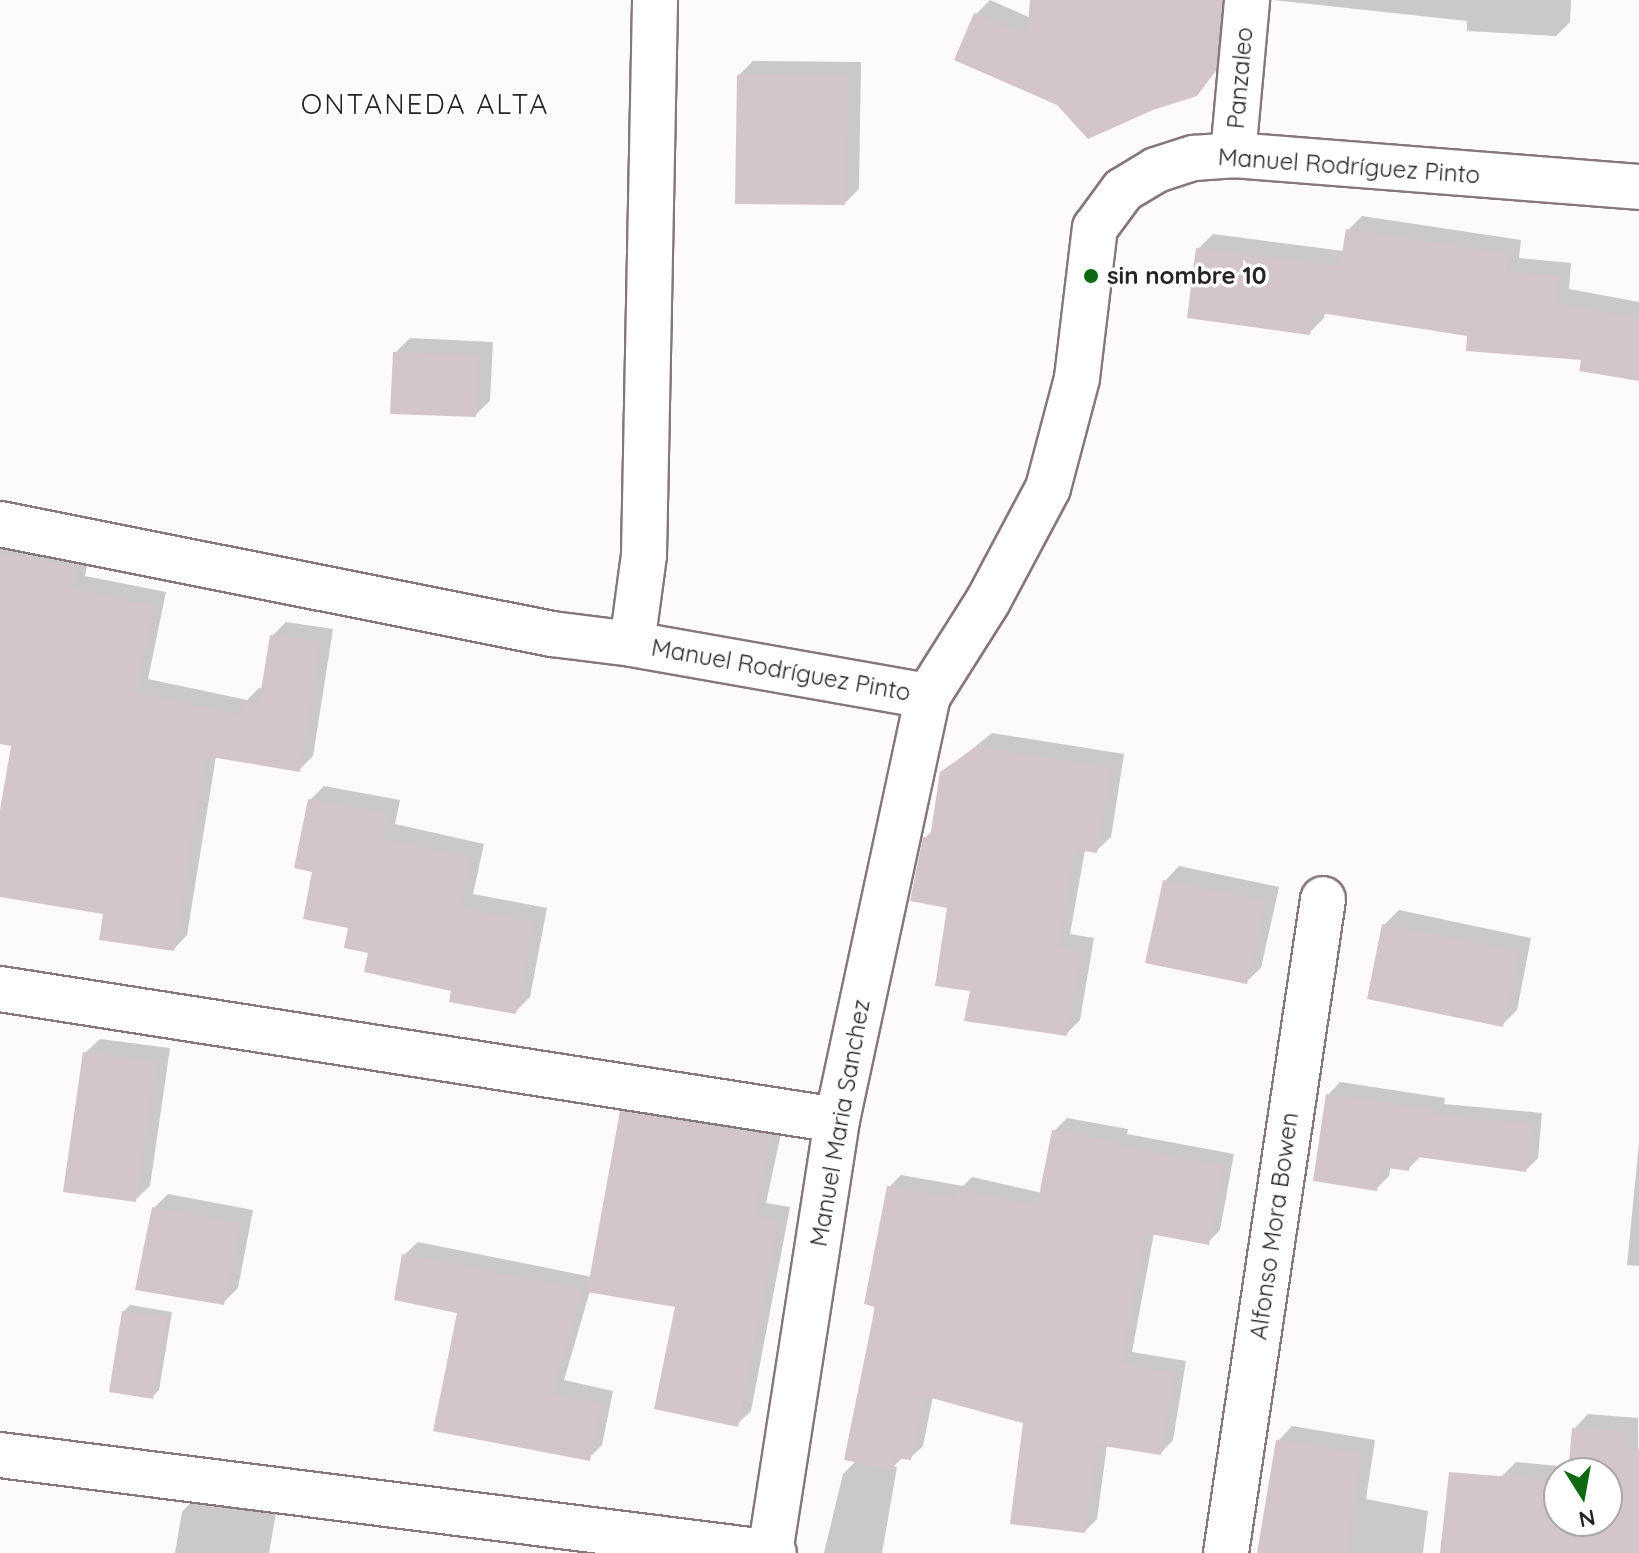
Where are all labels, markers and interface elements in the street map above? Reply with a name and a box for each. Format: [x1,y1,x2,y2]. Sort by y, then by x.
street label: Panzaleo [1221,26,1259,130]
district label: ONTANEDA ALTA [301,87,549,121]
street label: Manuel Rodríguez Pinto [1217,142,1481,190]
place label: sin nombre 10 [1107,262,1267,290]
marker: sin nombre 10 [1082,267,1100,285]
street label: Manuel Rodríguez Pinto [649,633,913,707]
street label: Manuel Maria Sanchez [804,997,876,1249]
street label: Alfonso Mora Bowen [1244,1110,1304,1342]
north arrow [1543,1457,1623,1537]
text: N [1577,1503,1598,1534]

